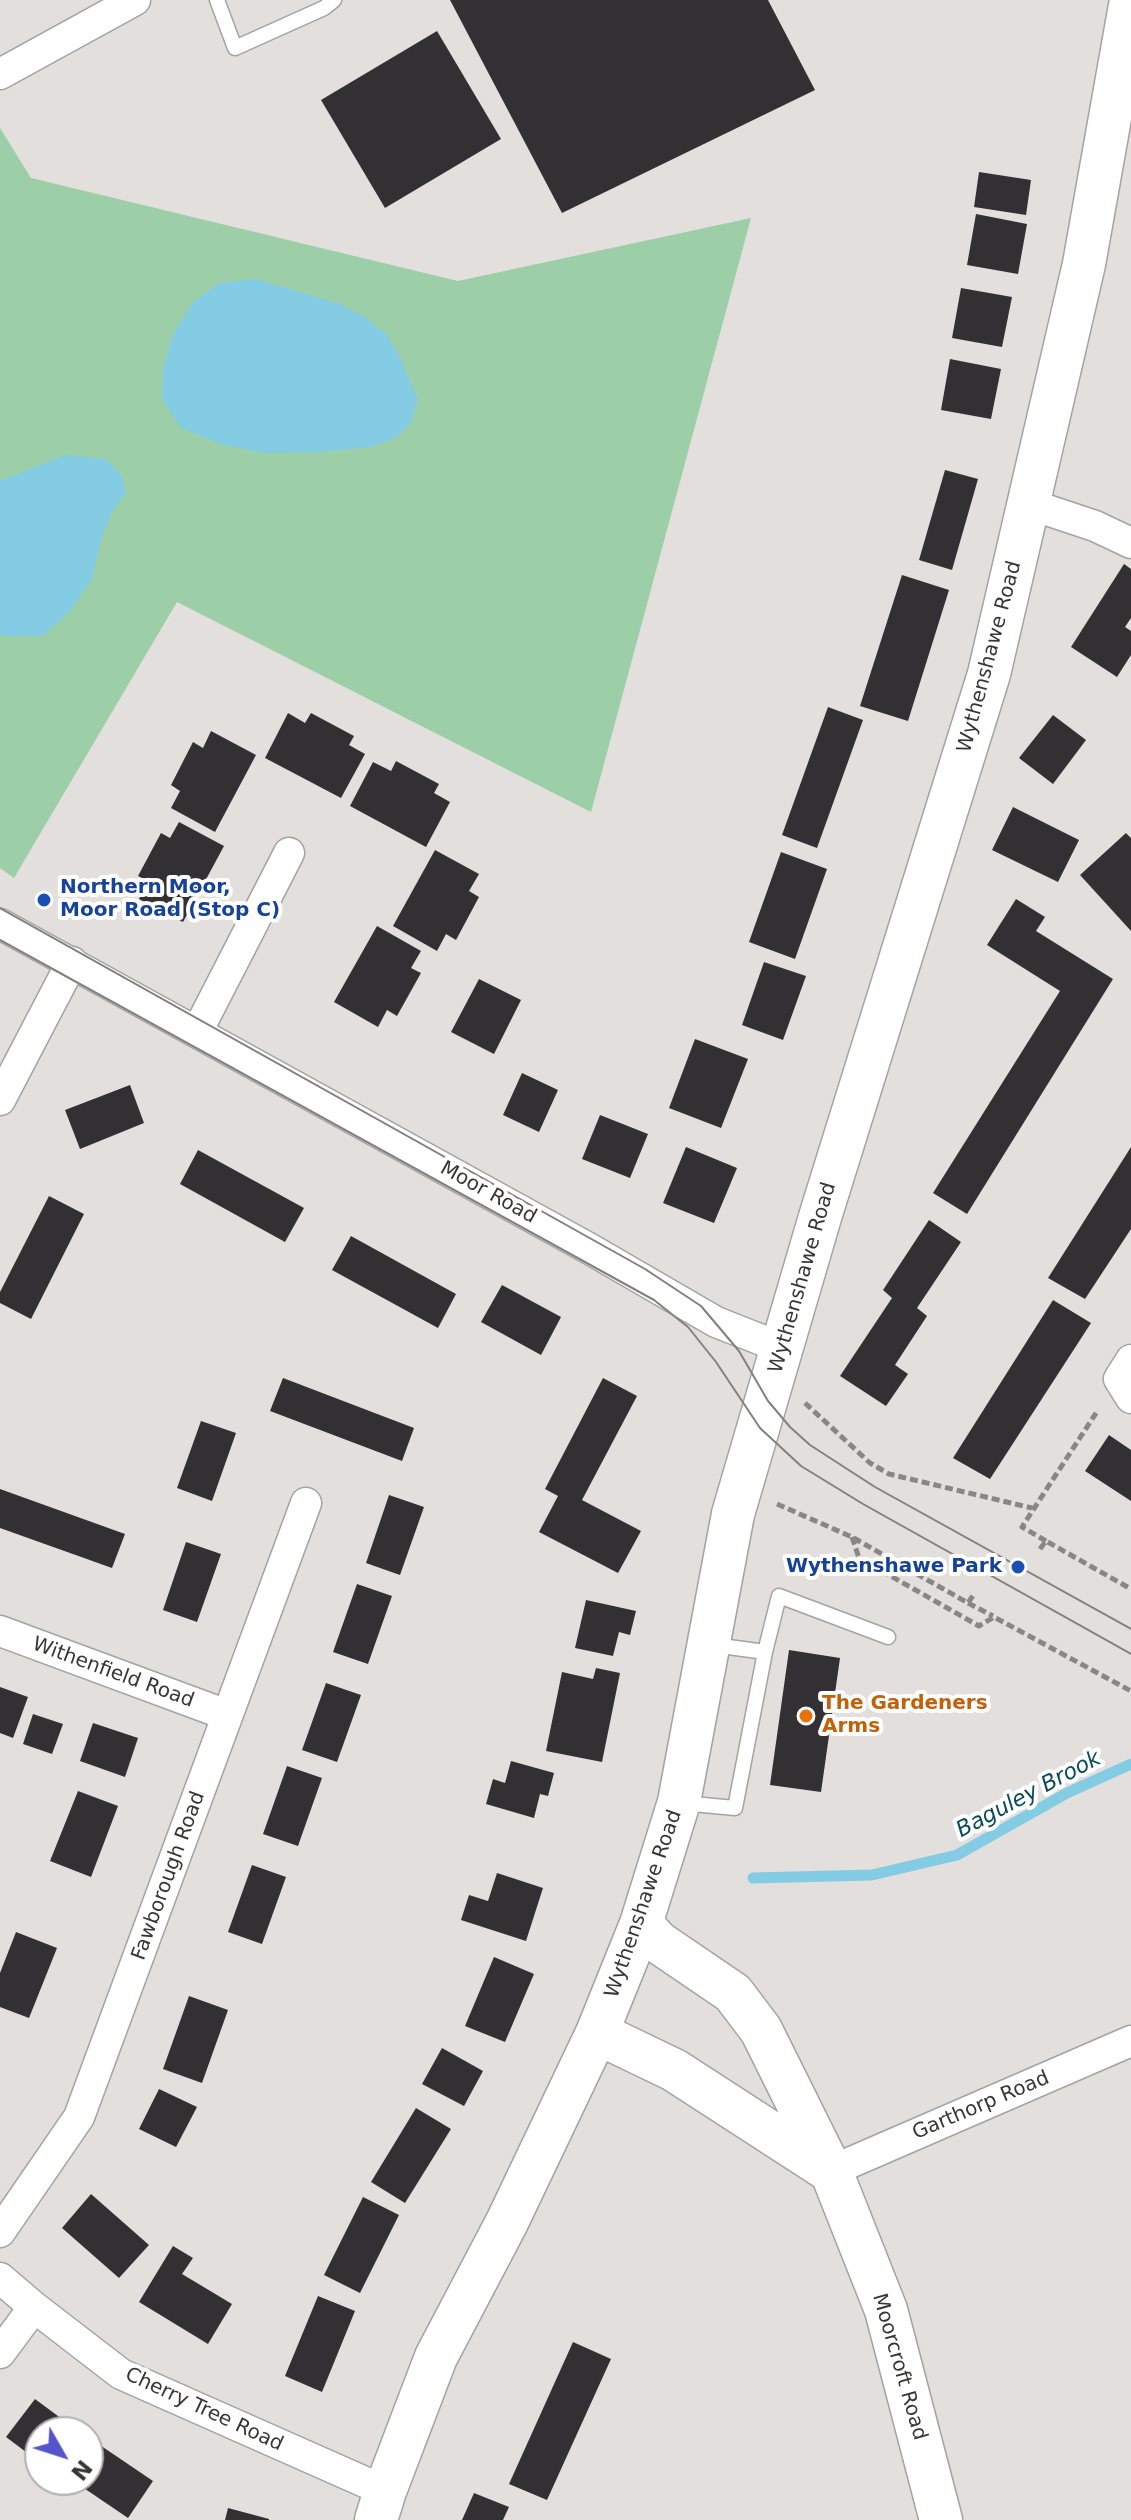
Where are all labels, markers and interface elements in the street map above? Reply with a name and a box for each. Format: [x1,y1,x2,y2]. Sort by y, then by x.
street label: Wythenshawe Road [953,559,1027,755]
place label: Northern Moor, Moor Road (Stop C) [60,876,280,923]
marker: Northern Moor, Moor Road (Stop C) [35,891,53,909]
street label: Moor Road [436,1157,540,1229]
street label: Wythenshawe Road [764,1180,842,1376]
place label: Wythenshawe Park [786,1555,1002,1579]
marker: Wythenshawe Park [1009,1558,1027,1576]
street label: Withenfield Road [29,1633,197,1713]
place label: The Gardeners Arms [822,1692,988,1739]
marker: The Gardeners Arms [797,1707,815,1725]
water label: Baguley Brook [952,1746,1106,1844]
street label: Fawborough Road [127,1788,211,1964]
street label: Wythenshawe Road [601,1807,687,2001]
street label: Garthorp Road [909,2066,1053,2146]
street label: Moorcroft Road [867,2291,931,2443]
street label: Cherry Tree Road [121,2363,287,2457]
north arrow [24,2416,104,2496]
text: N [66,2455,97,2485]

